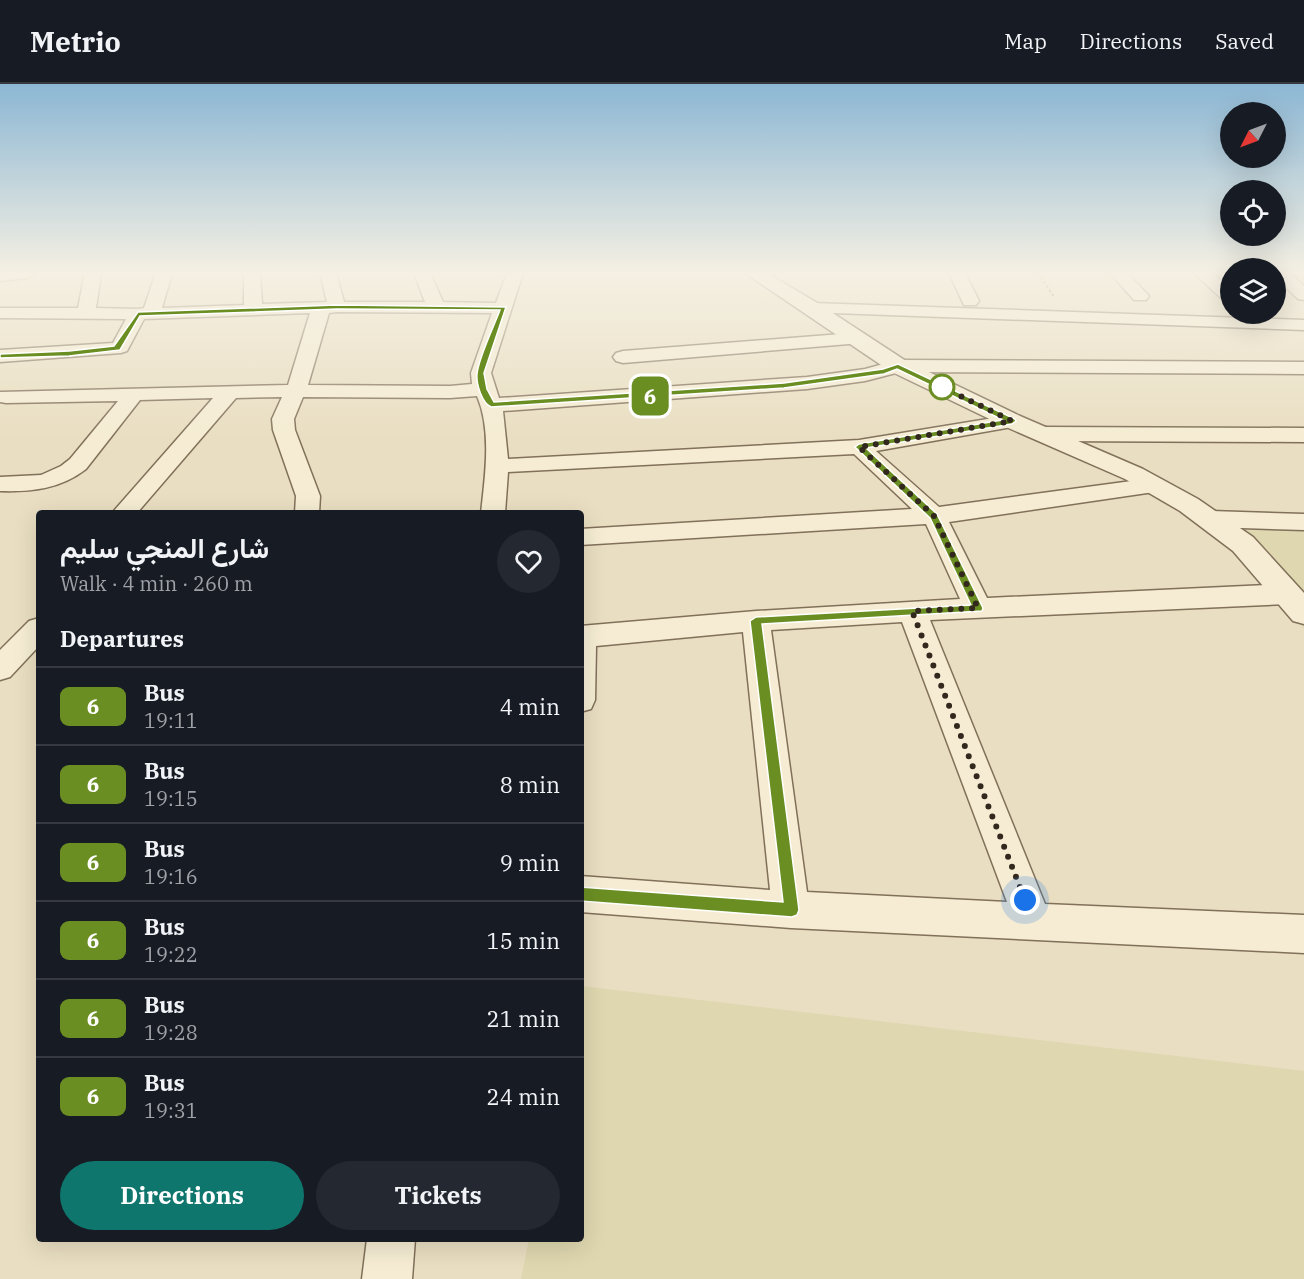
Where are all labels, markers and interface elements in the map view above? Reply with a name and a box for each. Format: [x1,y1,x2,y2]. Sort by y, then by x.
text: Metrio [30,23,121,60]
text: Map [1004,27,1047,55]
text: Directions [1080,27,1182,55]
text: Saved [1215,27,1274,55]
north arrow [1220,102,1286,168]
map controls [1220,102,1286,324]
button: locate [1220,180,1286,246]
button: layers [1220,258,1286,324]
unlabelled marker [929,374,955,400]
line badge: 6 [630,376,670,416]
text: 6 [644,382,656,410]
text: شارع المنجي سليم [60,529,269,566]
button: heart [497,530,560,593]
text: Walk · 4 min · 260 m [60,570,253,597]
text: Departures [60,624,184,653]
text: Bus [144,678,185,707]
text: 6 [87,692,99,720]
text: 4 min [500,692,560,721]
text: 19:11 [144,707,198,734]
text: Bus [144,756,185,785]
text: 6 [87,770,99,798]
text: 8 min [500,770,560,799]
text: 19:15 [144,785,198,812]
text: Bus [144,834,185,863]
text: 6 [87,848,99,876]
text: 9 min [500,848,560,877]
text: 19:16 [144,863,198,890]
your location [1010,885,1040,915]
text: Bus [144,912,185,941]
text: 6 [87,926,99,954]
text: 15 min [487,926,560,955]
text: 19:22 [144,941,198,968]
text: Bus [144,990,185,1019]
text: 6 [87,1004,99,1032]
text: 21 min [487,1004,560,1033]
text: 19:28 [144,1019,198,1046]
text: Bus [144,1068,185,1097]
text: 6 [87,1082,99,1110]
text: 24 min [487,1082,560,1111]
text: 19:31 [144,1097,198,1124]
button: Directions [60,1161,304,1230]
button: Tickets [316,1161,560,1230]

